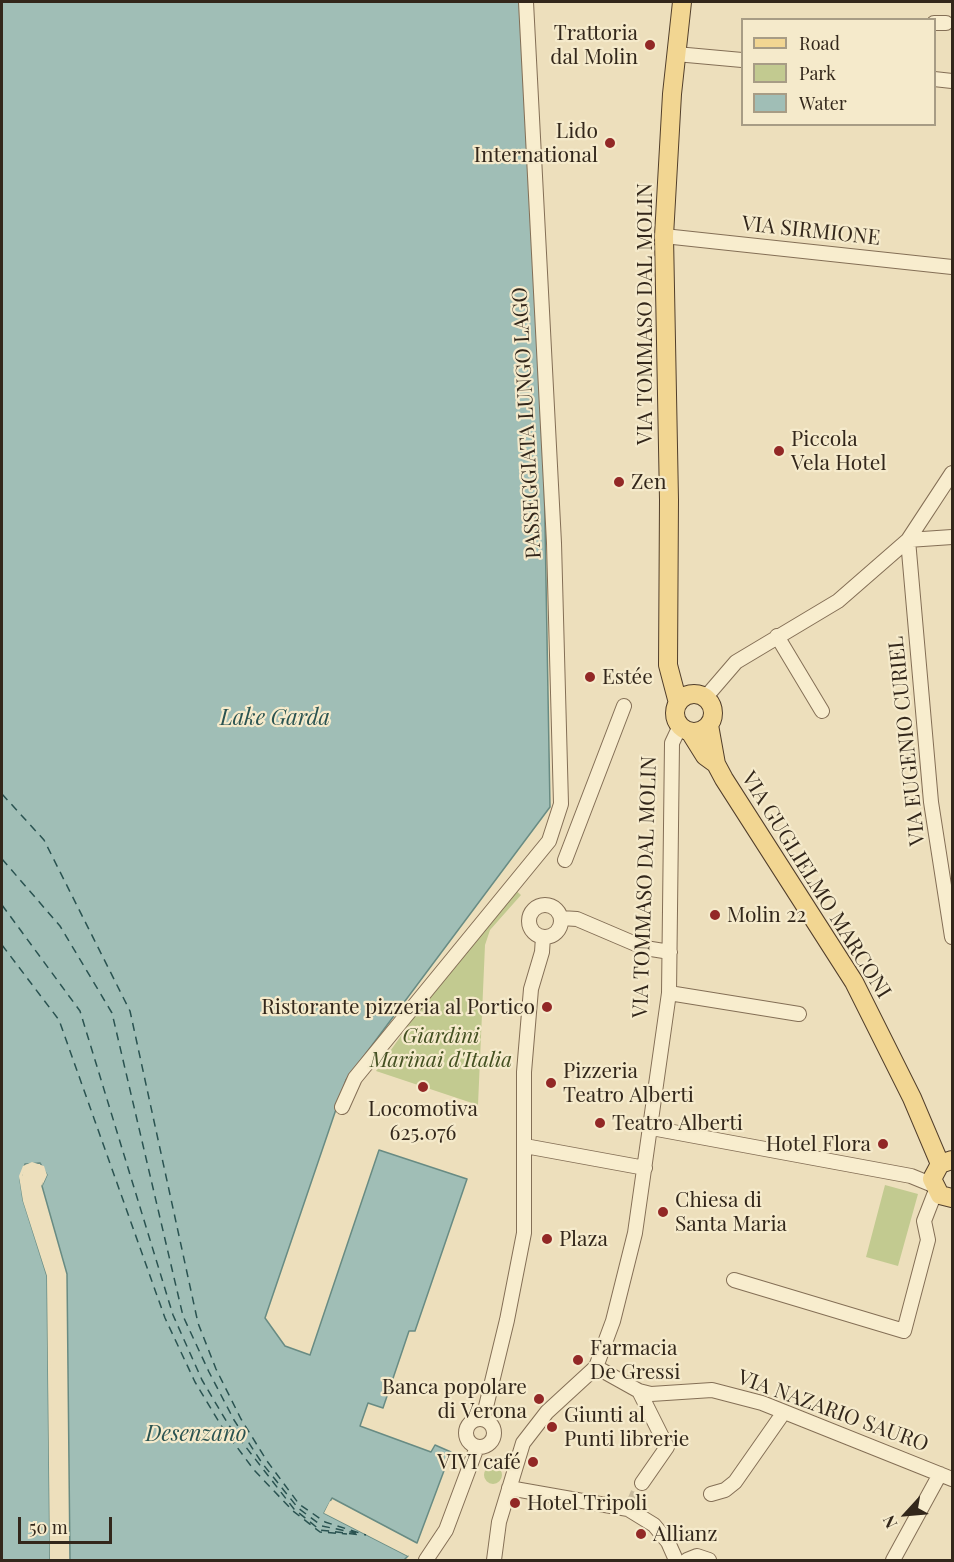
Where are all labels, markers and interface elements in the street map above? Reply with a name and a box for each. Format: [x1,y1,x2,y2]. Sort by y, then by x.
legend [741,18,936,126]
place label: Trattoria dal Molin [550,20,638,70]
text: Road [799,31,840,55]
marker: Trattoria dal Molin [643,38,657,52]
text: Park [799,61,836,85]
text: Water [799,91,847,115]
place label: Lido International [474,118,598,168]
marker: Lido International [603,136,617,150]
street label: VIA TOMMASO DAL MOLIN [632,183,658,445]
street label: VIA SIRMIONE [741,211,881,251]
street label: PASSEGGIATA LUNGO LAGO [507,286,547,560]
place label: Piccola Vela Hotel [791,426,886,476]
marker: Piccola Vela Hotel [772,444,786,458]
place label: Zen [631,469,667,495]
marker: Zen [612,475,626,489]
street label: VIA EUGENIO CURIEL [883,635,931,847]
place label: Estée [602,664,653,690]
marker: Estée [583,670,597,684]
water label: Lake Garda [220,705,330,731]
street label: VIA TOMMASO DAL MOLIN [628,756,662,1018]
street label: VIA GUGLIELMO MARCONI [736,767,896,1003]
place label: Molin 22 [727,902,806,928]
marker: Molin 22 [708,908,722,922]
place label: Ristorante pizzeria al Portico [261,994,535,1020]
marker: Ristorante pizzeria al Portico [540,1000,554,1014]
park label: Giardini Marinai d'Italia [370,1023,512,1073]
place label: Pizzeria Teatro Alberti [563,1058,694,1108]
marker: Pizzeria Teatro Alberti [544,1076,558,1090]
marker: Locomotiva 625.076 [416,1080,430,1094]
place label: Locomotiva 625.076 [368,1096,478,1146]
place label: Teatro Alberti [612,1110,743,1136]
marker: Teatro Alberti [593,1116,607,1130]
place label: Hotel Flora [766,1131,871,1157]
marker: Hotel Flora [876,1137,890,1151]
place label: Chiesa di Santa Maria [675,1187,787,1237]
marker: Chiesa di Santa Maria [656,1205,670,1219]
place label: Plaza [559,1226,608,1252]
marker: Plaza [540,1232,554,1246]
place label: Farmacia De Gressi [590,1335,680,1385]
marker: Farmacia De Gressi [571,1353,585,1367]
street label: VIA NAZARIO SAURO [734,1365,932,1457]
place label: Banca popolare di Verona [382,1374,527,1424]
marker: Banca popolare di Verona [532,1392,546,1406]
place label: Giunti al Punti librerie [564,1402,689,1452]
marker: Giunti al Punti librerie [545,1420,559,1434]
water label: Desenzano [146,1421,246,1447]
place label: VIVI café [437,1449,521,1475]
marker: VIVI café [526,1455,540,1469]
north arrow [876,1484,936,1544]
place label: Hotel Tripoli [527,1490,648,1516]
marker: Hotel Tripoli [508,1496,522,1510]
scale bar [21,1505,116,1543]
text: N [877,1512,901,1532]
text: 50 m [29,1515,68,1539]
place label: Allianz [653,1521,717,1547]
marker: Allianz [634,1527,648,1541]

